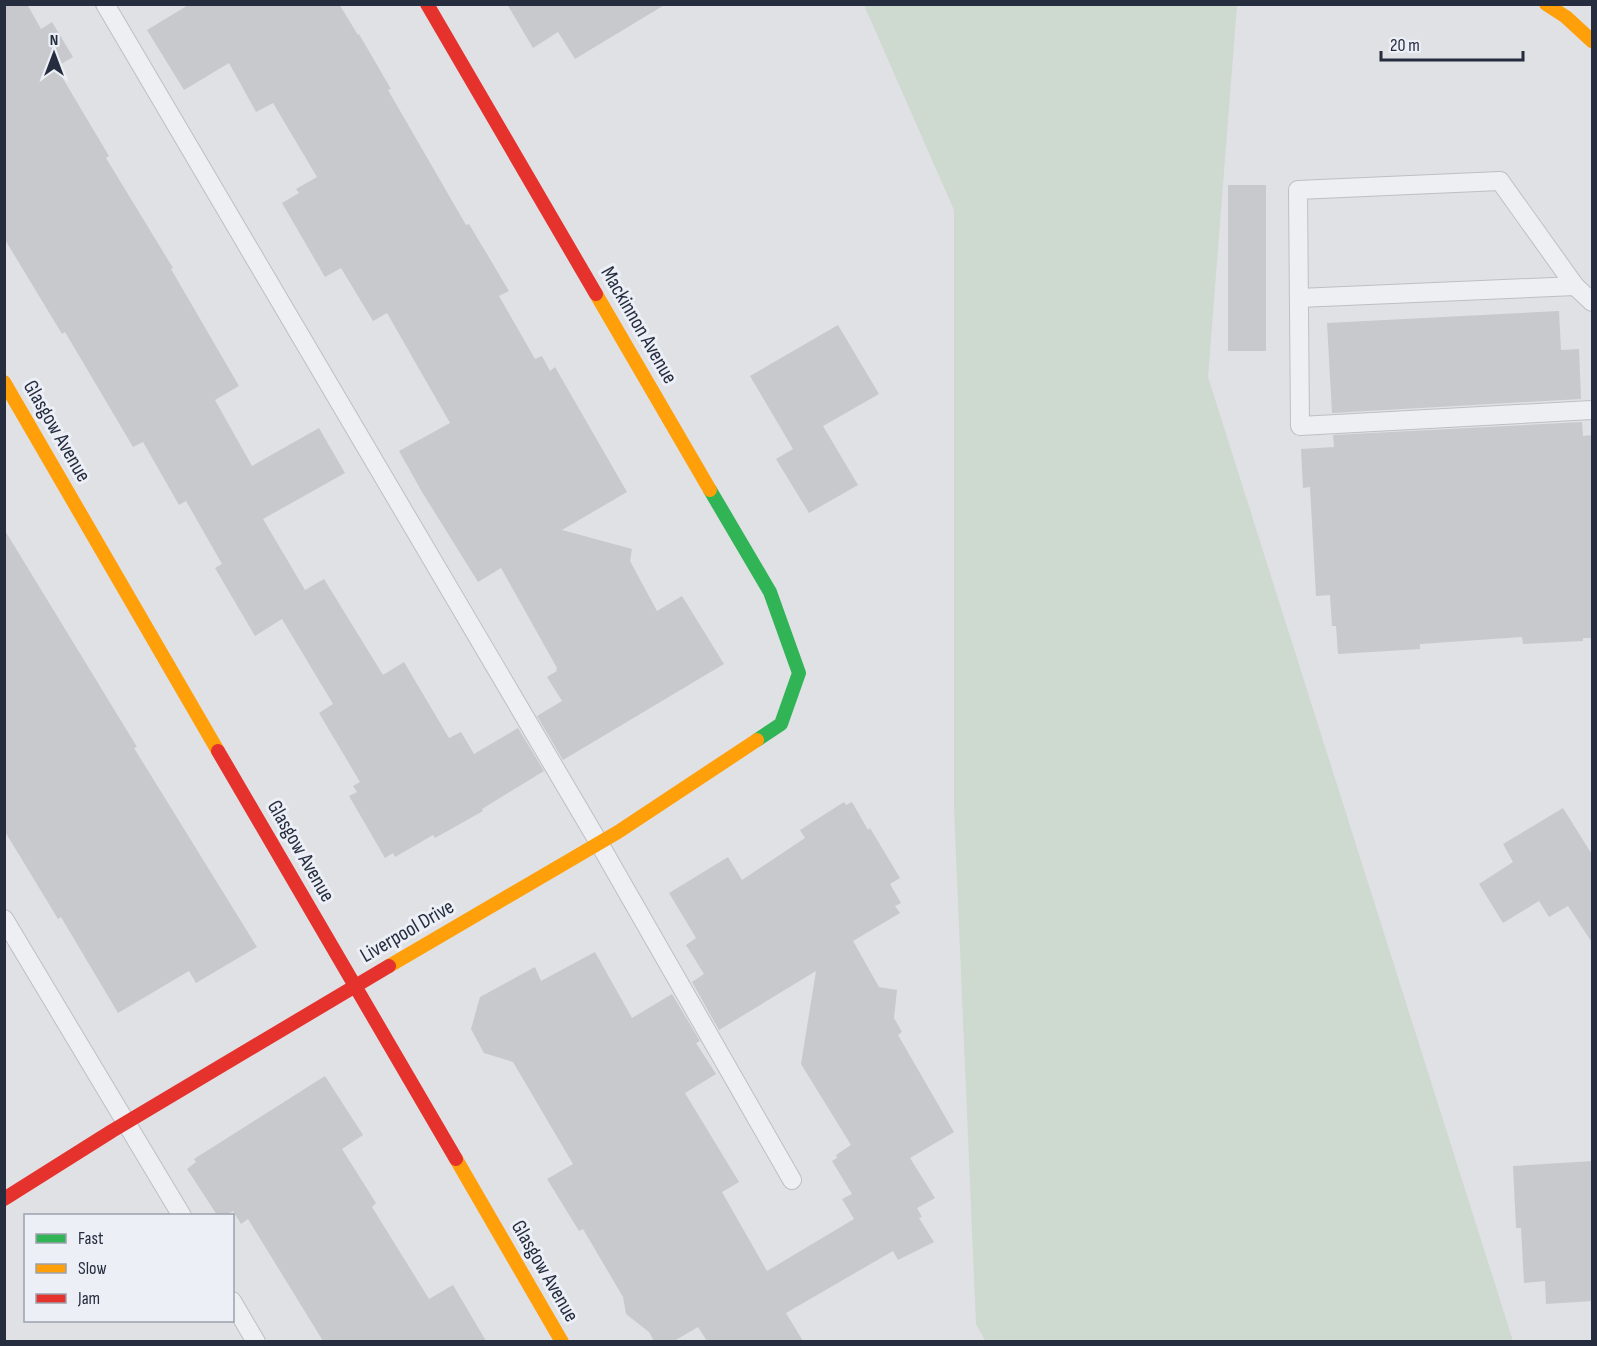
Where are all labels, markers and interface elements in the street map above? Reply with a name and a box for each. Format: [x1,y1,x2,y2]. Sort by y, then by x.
north arrow [24,24,84,84]
scale bar [1381,24,1524,62]
text: N [50,31,58,50]
text: 20 m [1390,35,1420,56]
street label: Mackinnon Avenue [595,262,683,388]
street label: Glasgow Avenue [18,376,96,486]
street label: Glasgow Avenue [262,796,340,906]
street label: Liverpool Drive [356,894,458,968]
legend [24,1214,234,1322]
street label: Glasgow Avenue [506,1216,584,1326]
text: Fast [78,1228,104,1249]
text: Slow [78,1258,107,1279]
text: Jam [77,1288,100,1309]

